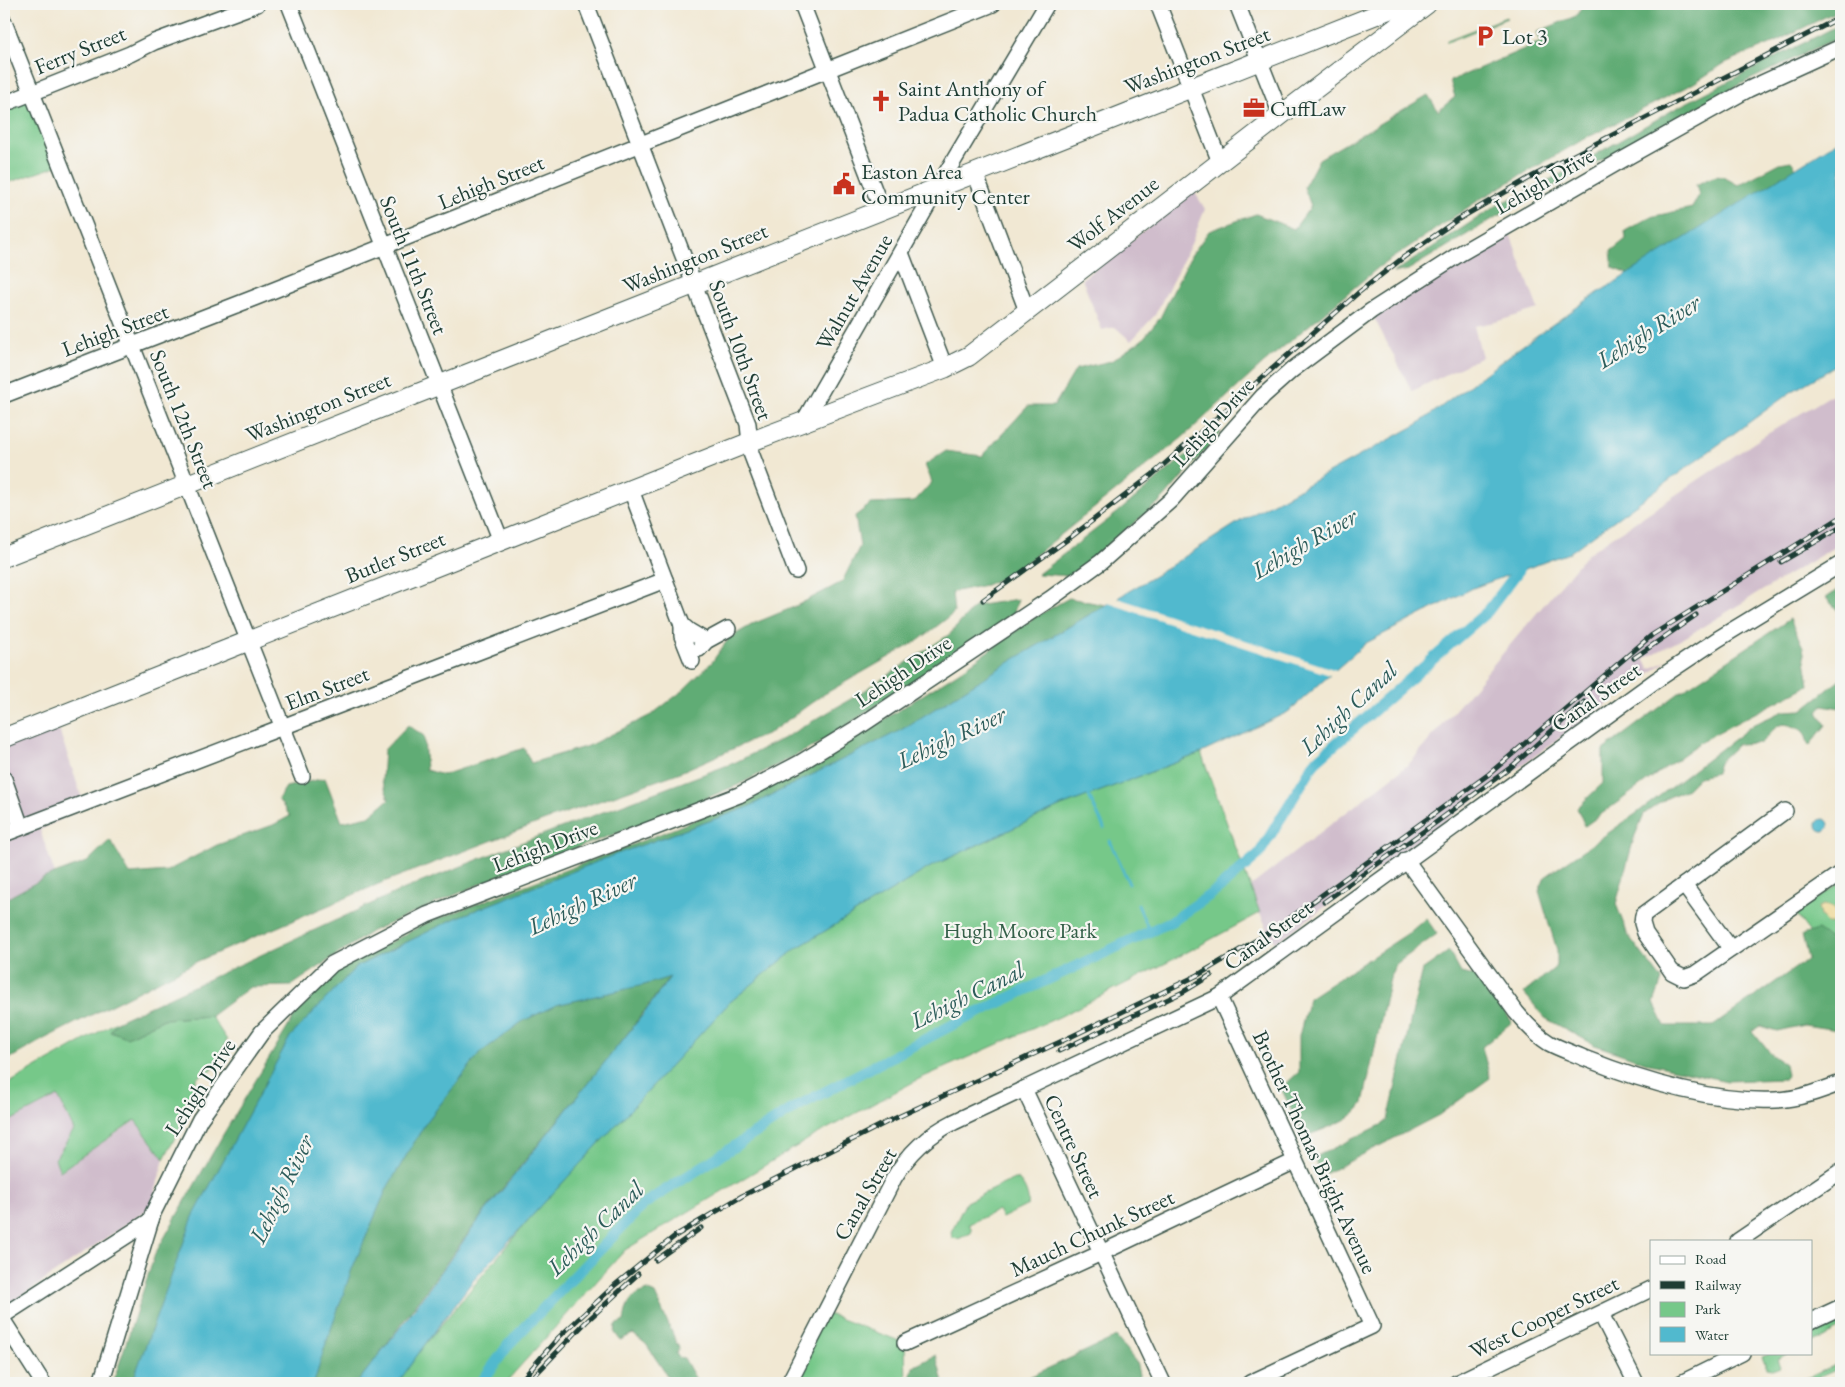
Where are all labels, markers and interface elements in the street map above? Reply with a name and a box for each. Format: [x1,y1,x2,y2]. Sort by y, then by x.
street label: Ferry Street [30,18,130,81]
street label: Washington Street [1120,19,1274,101]
place label: Lot 3 [1502,22,1548,51]
parking icon: Lot 3 [1472,23,1498,49]
place label: Saint Anthony of Padua Catholic Church [898,74,1097,128]
church icon: Saint Anthony of Padua Catholic Church [868,88,894,114]
place label: CuffLaw [1270,94,1347,123]
office icon: CuffLaw [1241,95,1267,121]
street label: Lehigh Drive [1489,141,1599,221]
street label: Lehigh Street [434,148,548,216]
place label: Easton Area Community Center [861,157,1031,211]
street label: Wolf Avenue [1061,169,1165,259]
public building icon: Easton Area Community Center [831,171,857,197]
street label: South 11th Street [373,191,455,339]
street label: Washington Street [618,216,772,300]
street label: Walnut Avenue [809,228,899,355]
street label: South 10th Street [702,276,780,424]
water label: Lehigh River [1589,286,1707,376]
street label: Lehigh Street [58,296,172,364]
street label: South 12th Street [143,345,225,493]
street label: Washington Street [241,365,395,449]
street label: Lehigh Drive [1165,371,1261,473]
water label: Lehigh River [1245,499,1364,586]
street label: Butler Street [341,524,449,590]
street label: Lehigh Drive [849,628,957,714]
water label: Lehigh Canal [1292,654,1405,762]
street label: Canal Street [1546,656,1646,738]
street label: Elm Street [281,659,373,717]
water label: Lehigh River [891,697,1012,776]
street label: Lehigh Drive [488,813,602,879]
water label: Lehigh River [522,863,643,942]
street label: Canal Street [1218,893,1318,977]
park label: Hugh Moore Park [943,916,1098,945]
water label: Lehigh Canal [904,954,1030,1036]
street label: Brother Thomas Bright Avenue [1246,1026,1384,1279]
street label: Lehigh Drive [158,1032,242,1141]
street label: Centre Street [1037,1089,1111,1203]
water label: Lehigh River [241,1128,321,1249]
street label: Canal Street [827,1142,903,1246]
water label: Lehigh Canal [539,1173,651,1283]
street label: Mauch Chunk Street [1005,1182,1179,1284]
legend [1650,1240,1812,1354]
text: Road [1695,1249,1727,1268]
street label: West Cooper Street [1465,1268,1623,1366]
text: Railway [1695,1275,1742,1294]
text: Park [1695,1299,1722,1318]
text: Water [1695,1325,1729,1344]

